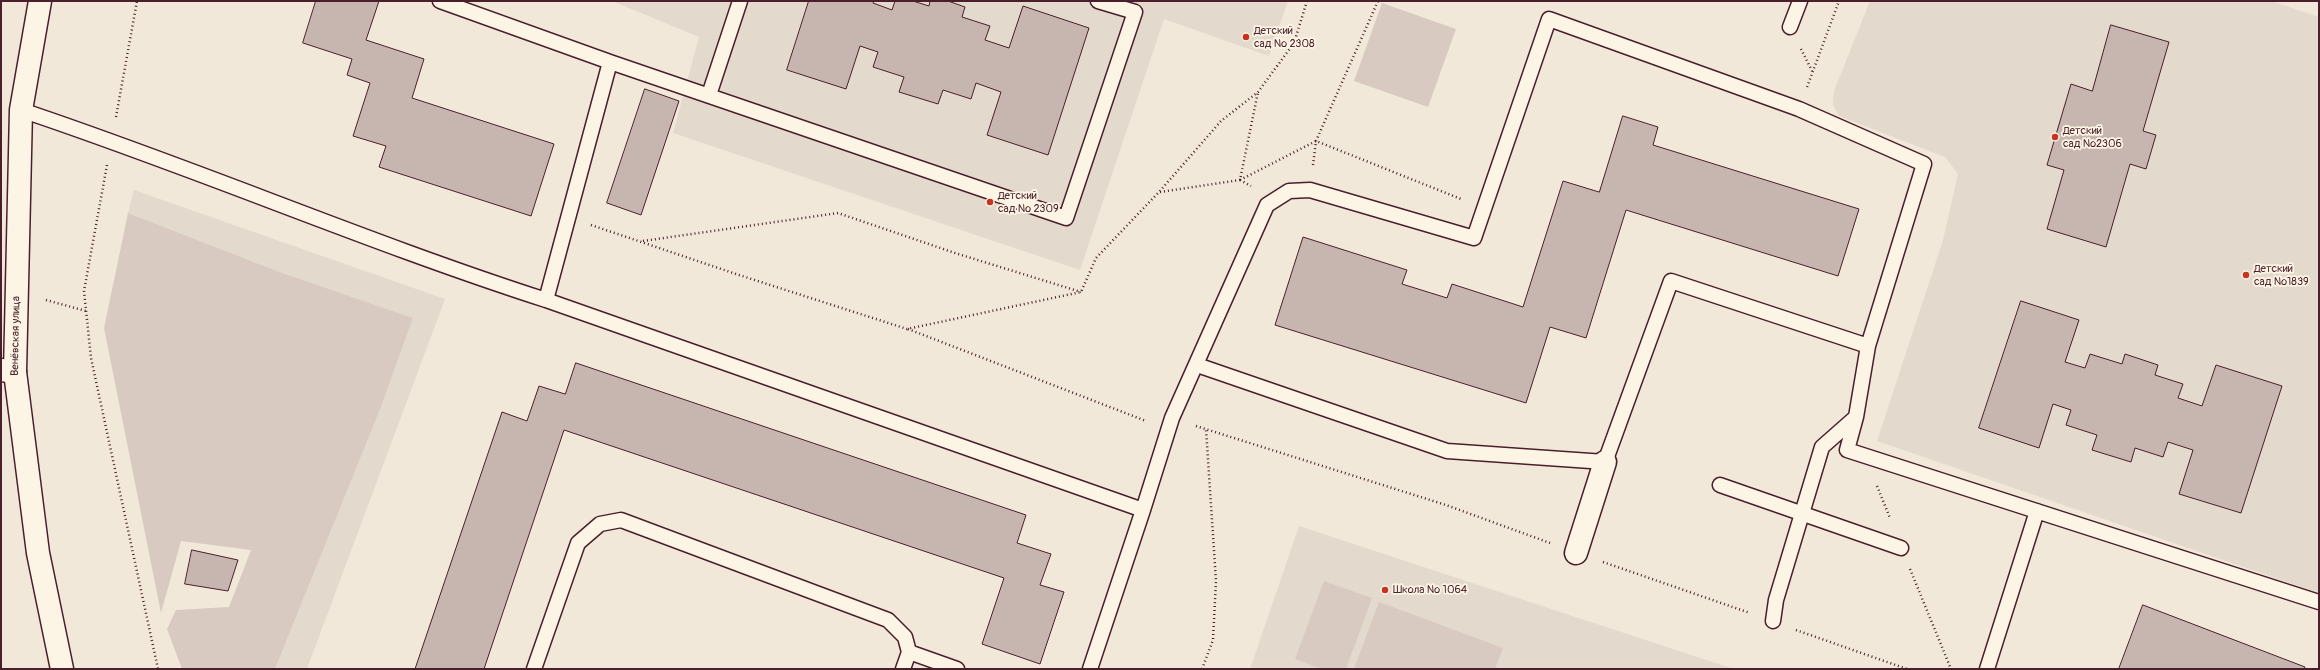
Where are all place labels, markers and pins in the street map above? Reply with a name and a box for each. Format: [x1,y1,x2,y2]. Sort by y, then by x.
place label: Детский сад № 2308 [1254,24,1314,50]
marker: Детский сад № 2308 [1241,32,1251,42]
place label: Детский сад №2306 [2063,124,2122,150]
marker: Детский сад №2306 [2050,132,2060,142]
place label: Детский сад № 2309 [998,189,1059,215]
marker: Детский сад № 2309 [985,197,995,207]
place label: Детский сад №1839 [2254,262,2309,288]
marker: Детский сад №1839 [2241,270,2251,280]
place label: Школа № 1064 [1393,583,1467,597]
marker: Школа № 1064 [1380,585,1390,595]

